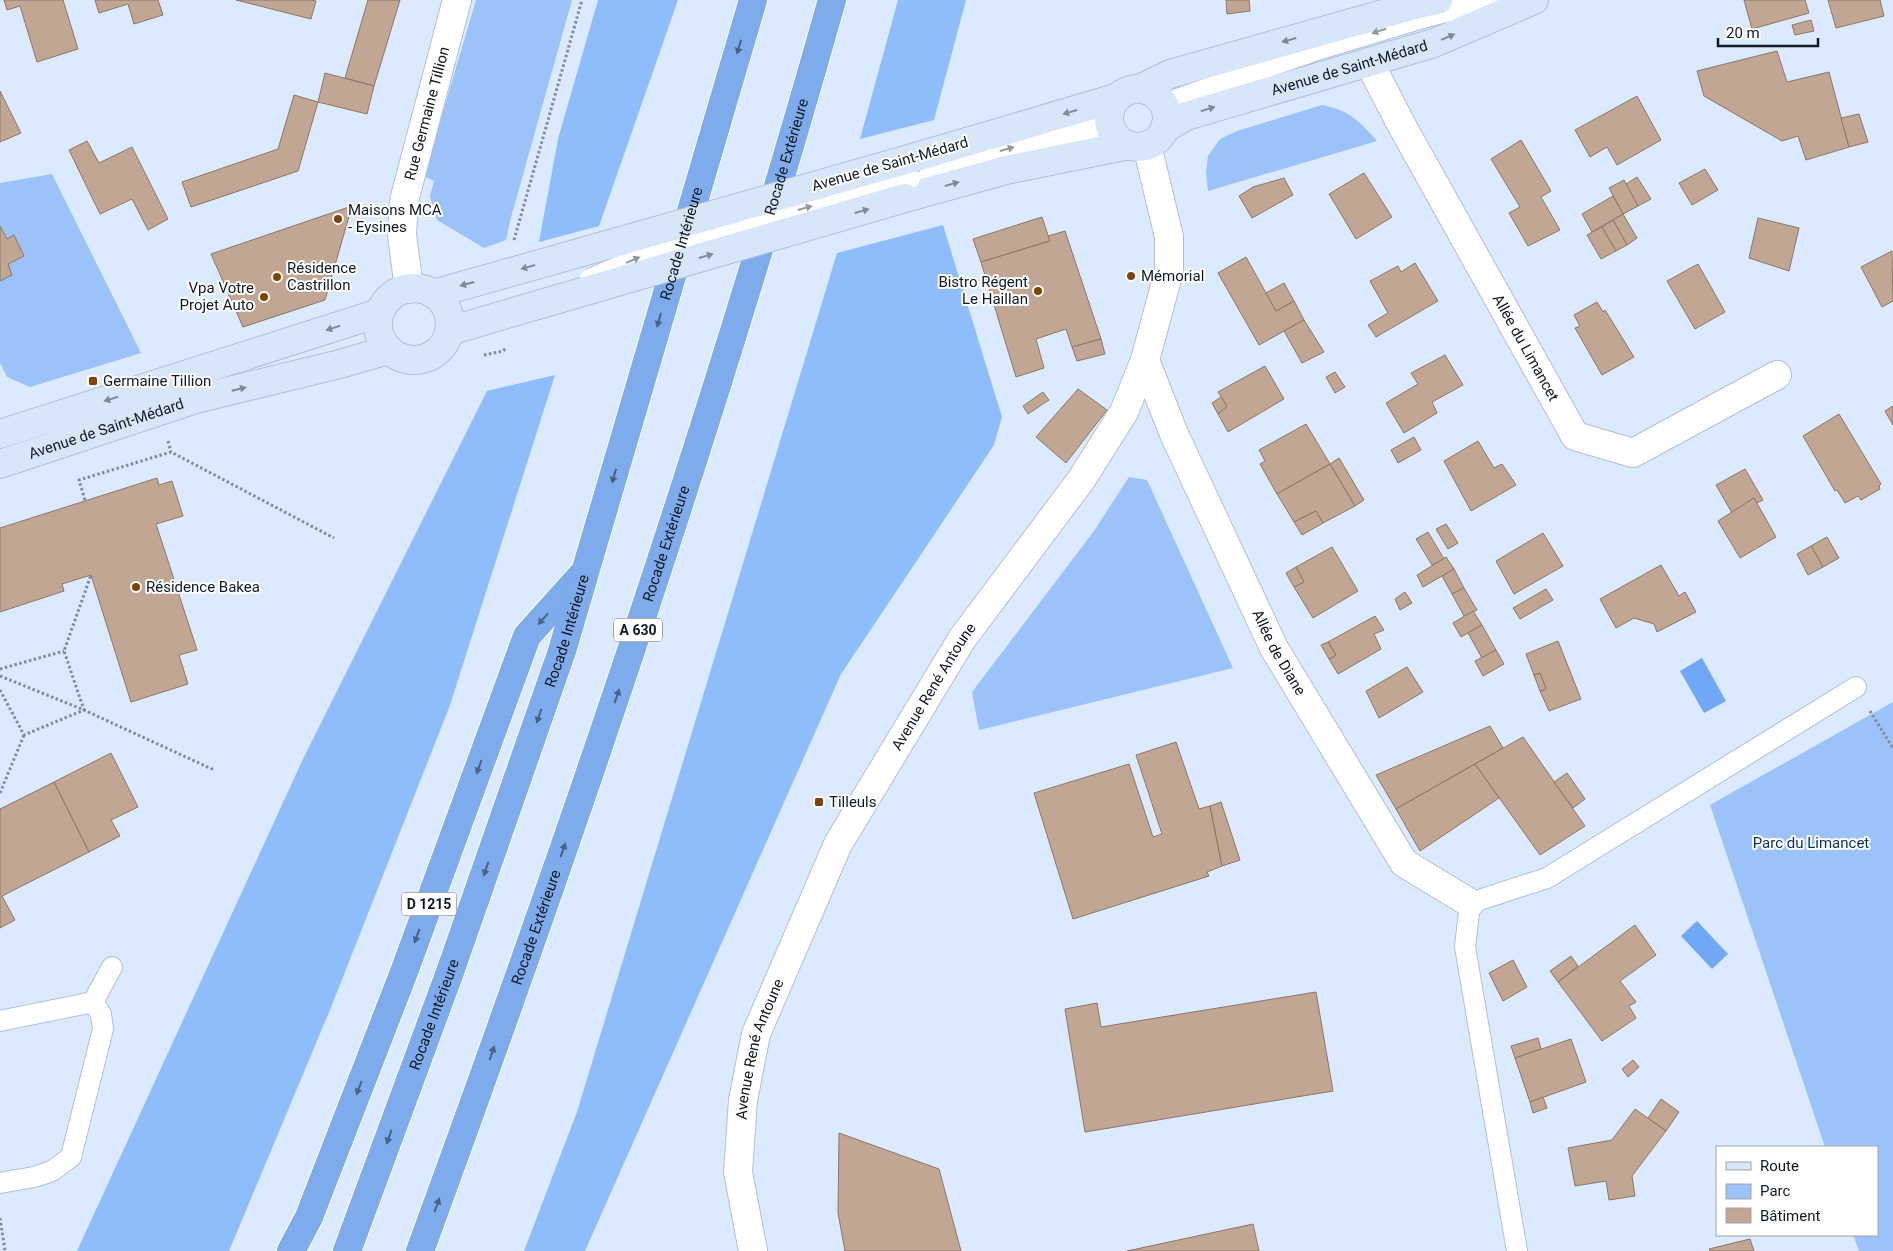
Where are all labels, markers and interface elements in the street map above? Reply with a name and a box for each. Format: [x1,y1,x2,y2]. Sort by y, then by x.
scale bar [1718,15,1818,47]
text: 20 m [1726,24,1760,42]
one-way arrow [1372,28,1387,36]
one-way arrow [1440,33,1455,40]
street label: Avenue de Saint-Médard [1269,36,1430,99]
one-way arrow [1282,36,1297,44]
one-way arrow [735,39,743,54]
street label: Rue Germaine Tillion [401,45,453,182]
street label: Rocade Extérieure [761,97,812,217]
one-way arrow [1201,105,1216,113]
one-way arrow [1062,108,1077,116]
street label: Avenue de Saint-Médard [810,133,970,195]
one-way arrow [1000,145,1015,153]
one-way arrow [945,180,960,188]
street label: Rocade Intérieure [656,185,707,302]
place label: Maisons MCA - Eysines [348,201,442,236]
one-way arrow [798,204,813,212]
one-way arrow [854,206,869,214]
marker: Maisons MCA - Eysines [332,213,344,225]
one-way arrow [698,252,713,260]
one-way arrow [626,256,640,264]
place label: Résidence Castrillon [287,259,356,294]
one-way arrow [520,264,535,272]
place label: Mémorial [1141,267,1204,285]
marker: Mémorial [1125,270,1137,282]
marker: Résidence Castrillon [271,271,283,283]
place label: Bistro Régent Le Haillan [938,273,1028,308]
place label: Vpa Votre Projet Auto [180,279,254,314]
one-way arrow [460,281,475,289]
marker: Bistro Régent Le Haillan [1032,285,1044,297]
marker: Vpa Votre Projet Auto [258,291,270,303]
street label: Allée du Limancet [1489,291,1563,404]
one-way arrow [655,313,663,328]
one-way arrow [325,325,340,333]
place label: Germaine Tillion [103,372,211,390]
marker: Germaine Tillion [87,375,99,387]
one-way arrow [231,385,246,393]
street label: Avenue de Saint-Médard [26,395,186,463]
one-way arrow [103,395,118,403]
one-way arrow [609,469,617,484]
street label: Rocade Extérieure [639,483,694,604]
street label: Rocade Intérieure [541,572,593,690]
place label: Résidence Bakea [146,578,260,596]
marker: Résidence Bakea [130,581,142,593]
street label: Allée de Diane [1248,607,1310,699]
one-way arrow [537,612,548,625]
road number: A 630 [614,618,662,642]
street label: Avenue René Antoune [888,619,980,754]
one-way arrow [613,688,621,703]
one-way arrow [535,708,542,723]
one-way arrow [475,760,483,775]
place label: Tilleuls [829,793,877,811]
marker: Tilleuls [813,796,825,808]
park label: Parc du Limancet [1753,834,1869,852]
one-way arrow [560,842,567,857]
one-way arrow [482,862,490,877]
street label: Rocade Extérieure [508,867,565,987]
road number: D 1215 [402,892,456,916]
one-way arrow [413,929,421,944]
street label: Rocade Intérieure [406,957,463,1073]
street label: Avenue René Antoune [733,976,788,1120]
one-way arrow [489,1045,496,1060]
one-way arrow [355,1081,363,1096]
one-way arrow [385,1130,393,1145]
legend [1716,1146,1878,1236]
text: Route [1760,1157,1799,1175]
text: Parc [1760,1182,1790,1200]
one-way arrow [433,1197,441,1212]
text: Bâtiment [1760,1207,1820,1225]

